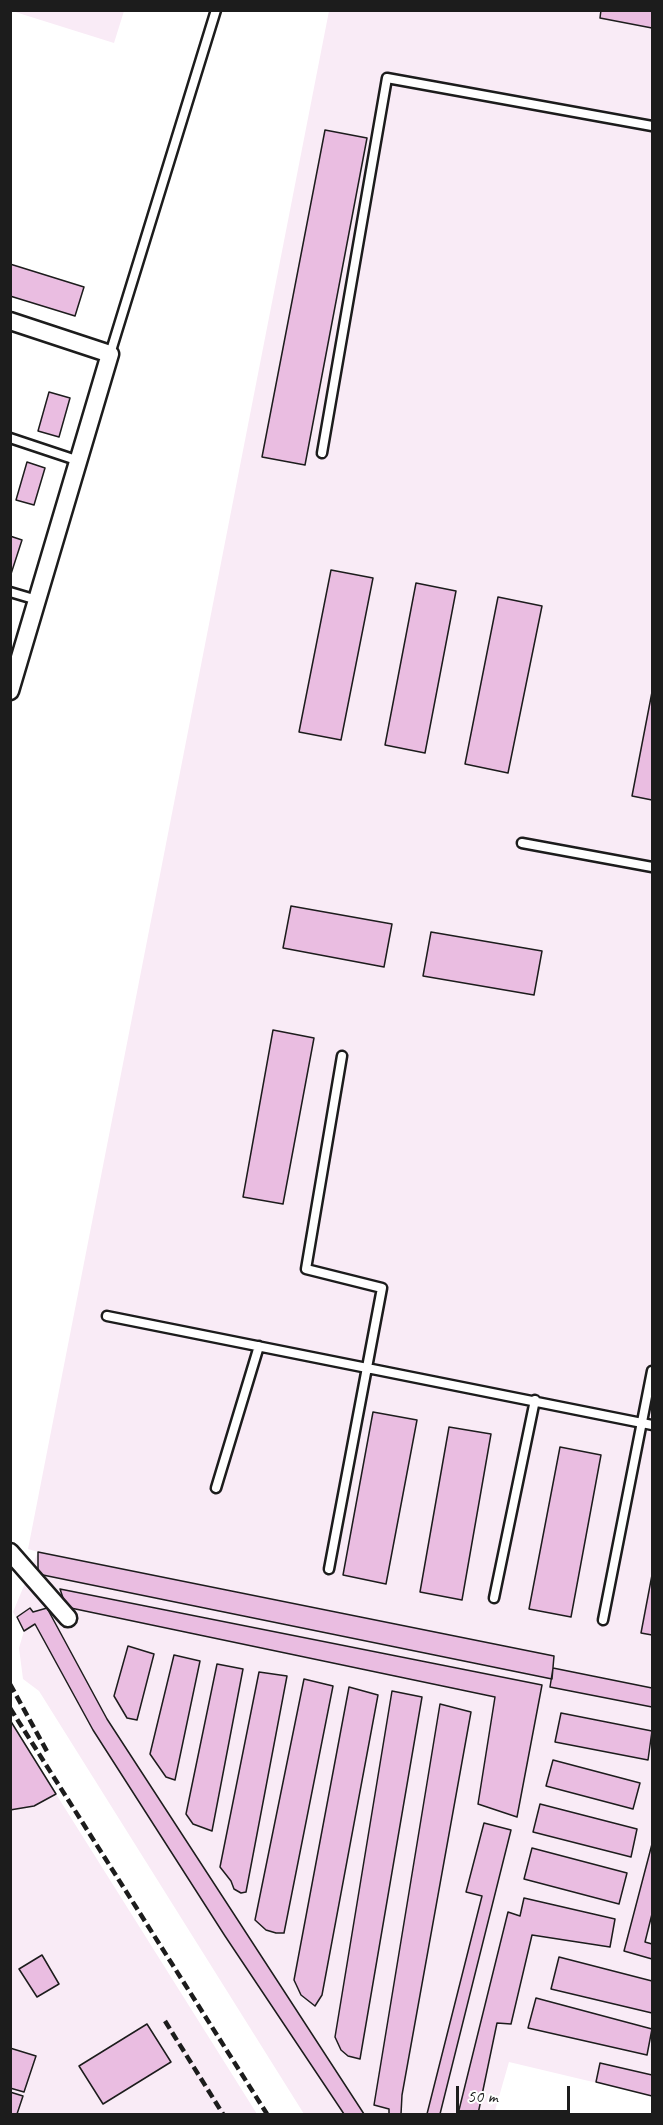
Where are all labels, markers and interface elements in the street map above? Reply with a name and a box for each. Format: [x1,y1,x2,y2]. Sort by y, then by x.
scale bar [459,2074,573,2112]
text: 50 m [467,2085,498,2107]

